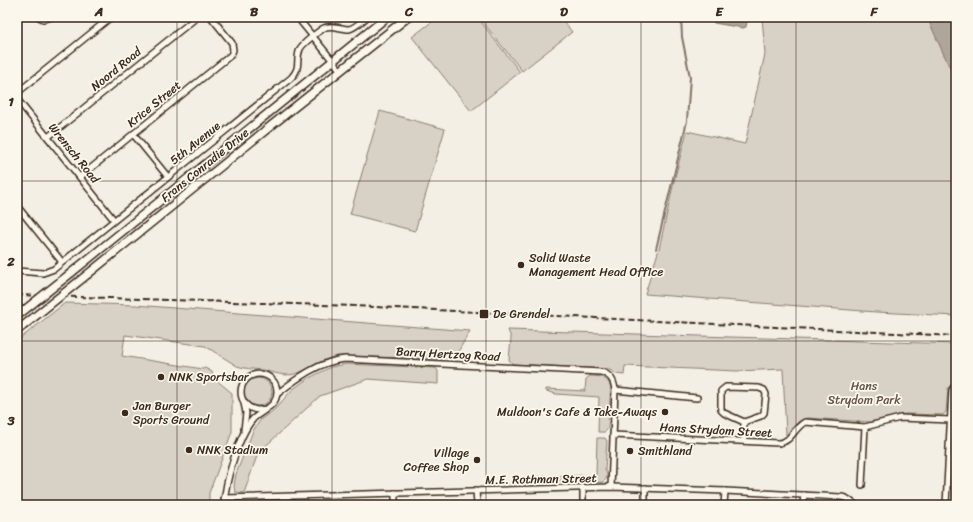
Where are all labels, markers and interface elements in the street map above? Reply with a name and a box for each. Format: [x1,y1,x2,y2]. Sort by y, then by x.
text: A [94,0,103,23]
text: B [250,0,259,23]
text: C [404,0,414,23]
text: D [560,0,568,23]
text: E [715,0,724,23]
text: F [869,0,878,23]
street label: Noord Road [86,41,147,97]
street label: Krice Street [122,75,186,133]
text: 1 [8,90,14,113]
street label: 5th Avenue [165,115,226,171]
street label: Wrensch Road [43,118,106,189]
street label: Frans Conradie Drive [156,122,254,208]
place label: Solid Waste Management Head Office [529,247,663,283]
text: 2 [6,250,15,273]
marker: Solid Waste Management Head Office [516,260,526,270]
place label: De Grendel [493,303,551,325]
marker: De Grendel [478,308,490,320]
street label: Barry Hertzog Road [395,340,501,368]
place label: NNK Sportsbar [169,366,250,388]
marker: NNK Sportsbar [156,372,166,382]
park label: Hans Strydom Park [827,375,901,411]
place label: Jan Burger Sports Ground [132,395,211,431]
place label: Muldoon's Cafe & Take-Aways [497,401,657,423]
marker: Muldoon's Cafe & Take-Aways [660,407,670,417]
marker: Jan Burger Sports Ground [120,408,130,418]
text: 3 [6,409,15,432]
street label: Hans Strydom Street [659,416,773,444]
place label: NNK Stadium [197,439,268,461]
place label: Smithland [638,440,693,462]
place label: Village Coffee Shop [403,442,470,478]
marker: NNK Stadium [184,445,194,455]
marker: Smithland [625,446,635,456]
marker: Village Coffee Shop [472,455,482,465]
street label: M.E. Rothman Street [485,467,597,491]

